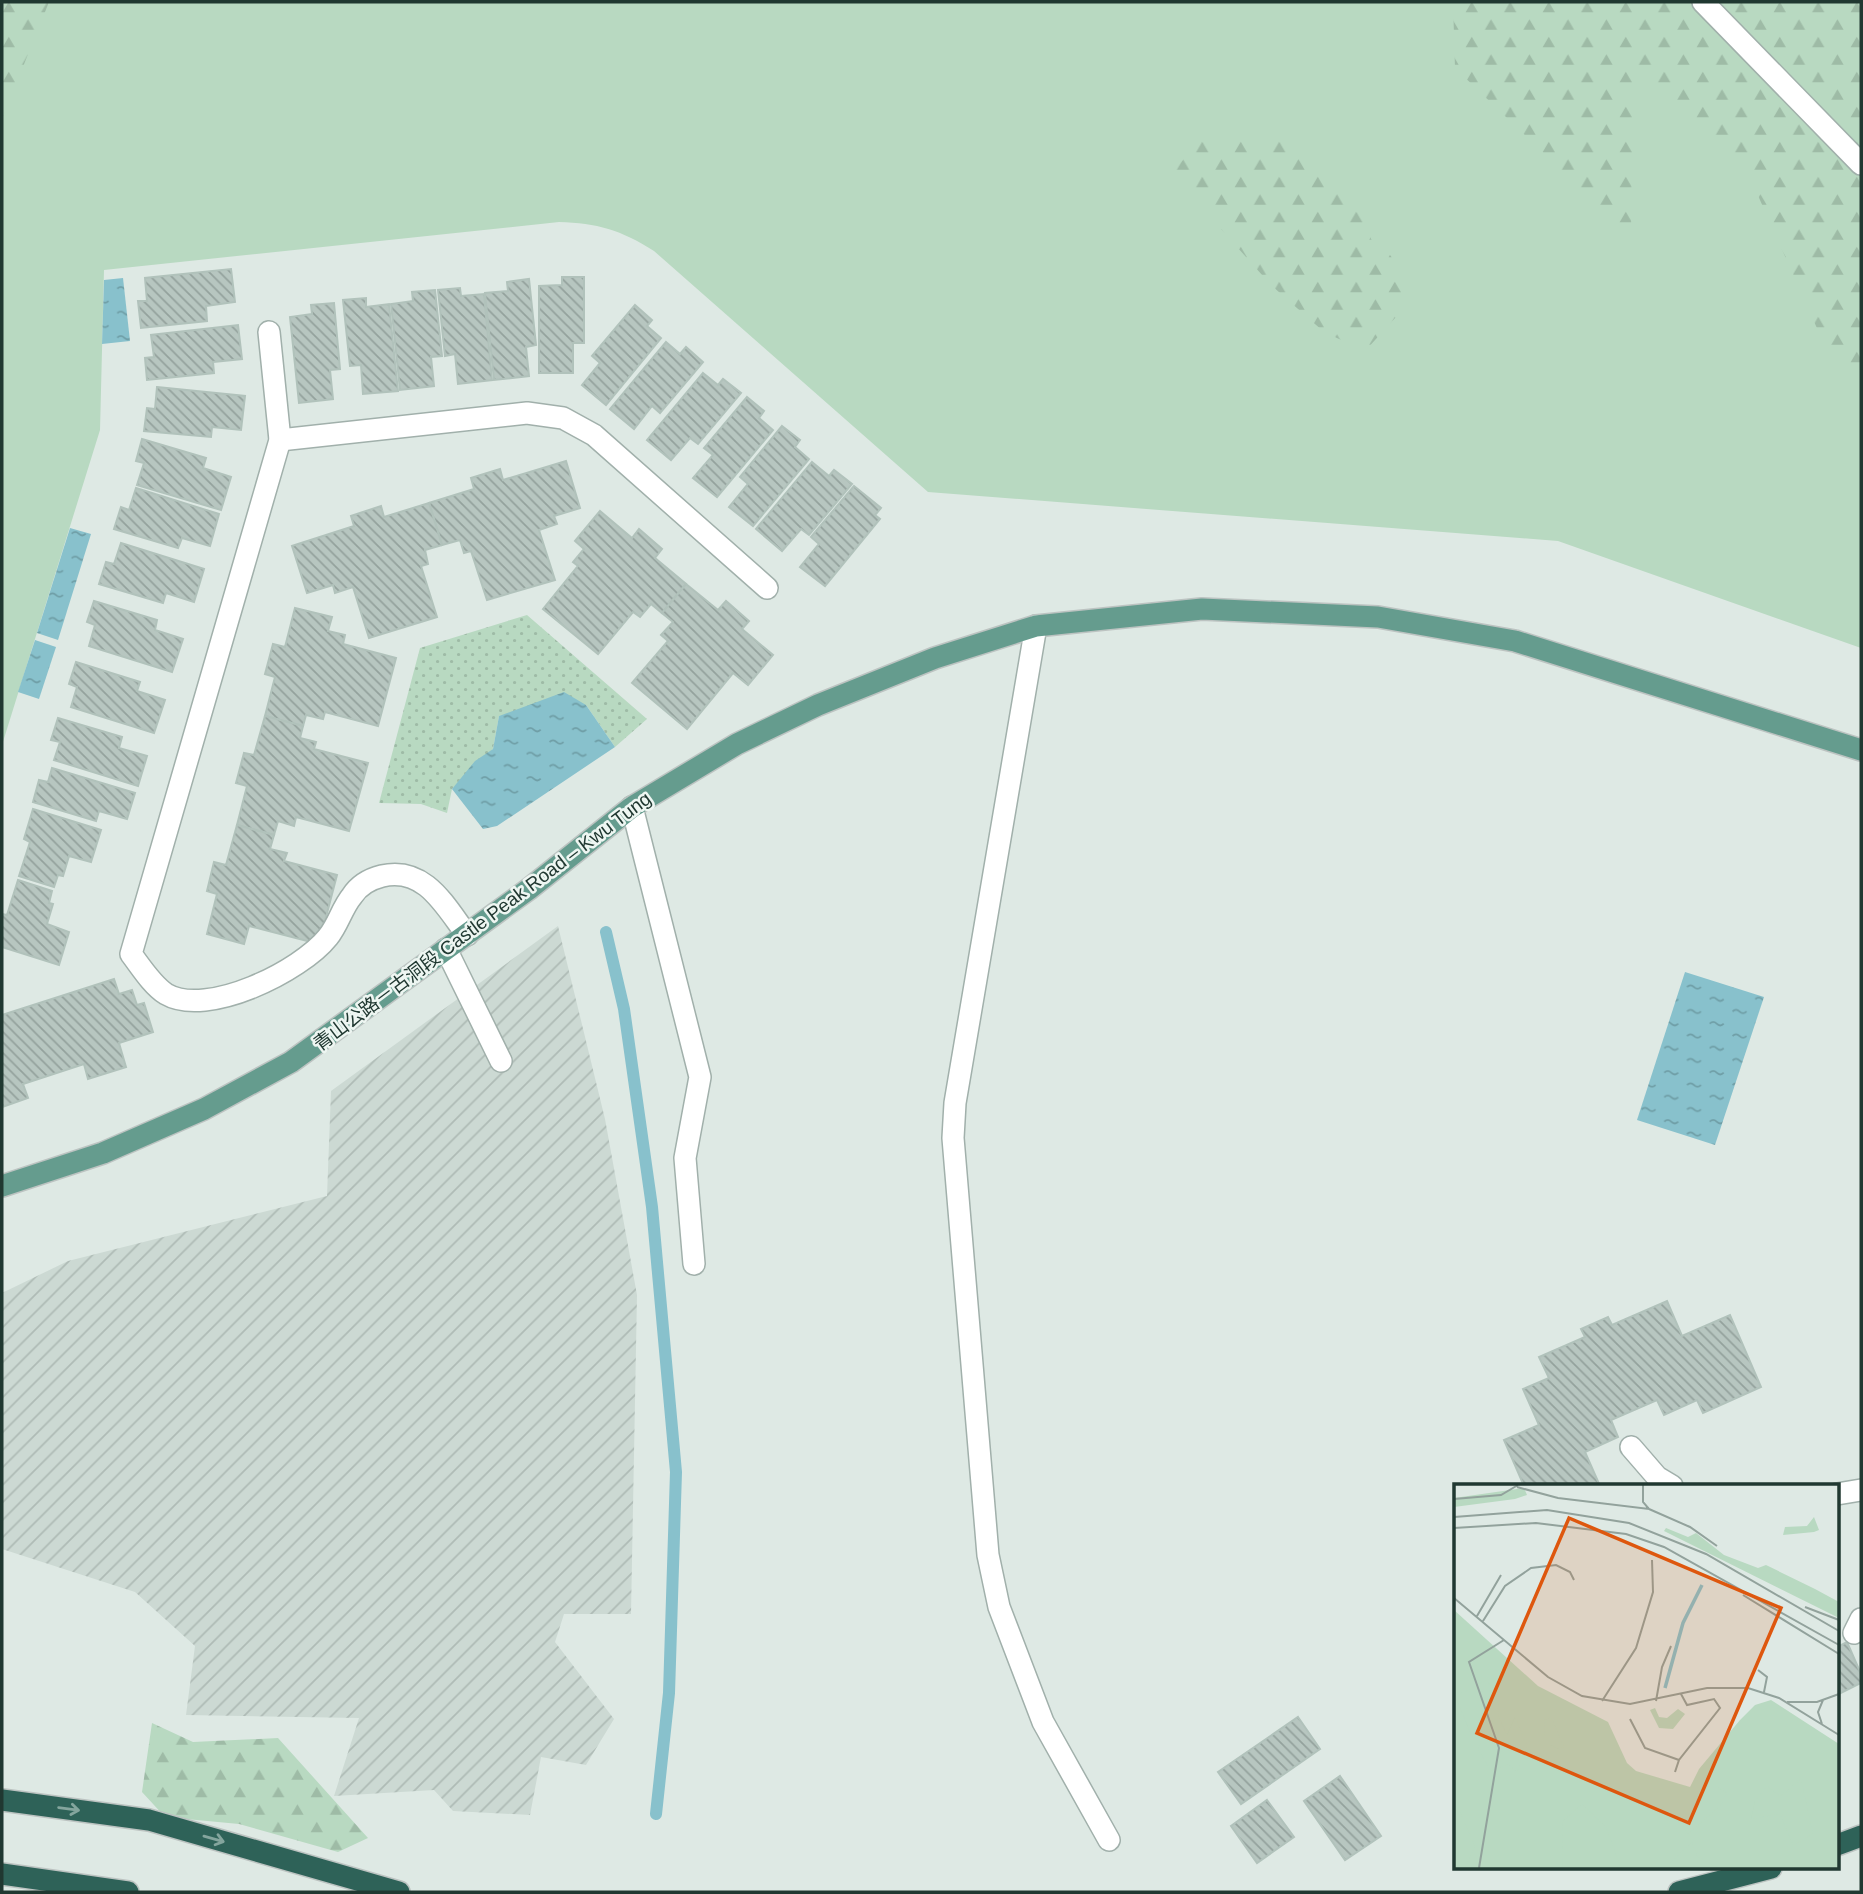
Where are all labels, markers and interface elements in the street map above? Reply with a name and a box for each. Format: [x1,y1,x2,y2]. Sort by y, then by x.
street label: 青山公路－古洞段 Castle Peak Road – Kwu Tung [310,788,655,1055]
inset map [1454,1484,1839,1870]
one-way arrow [58,1803,80,1816]
one-way arrow [203,1833,225,1846]

